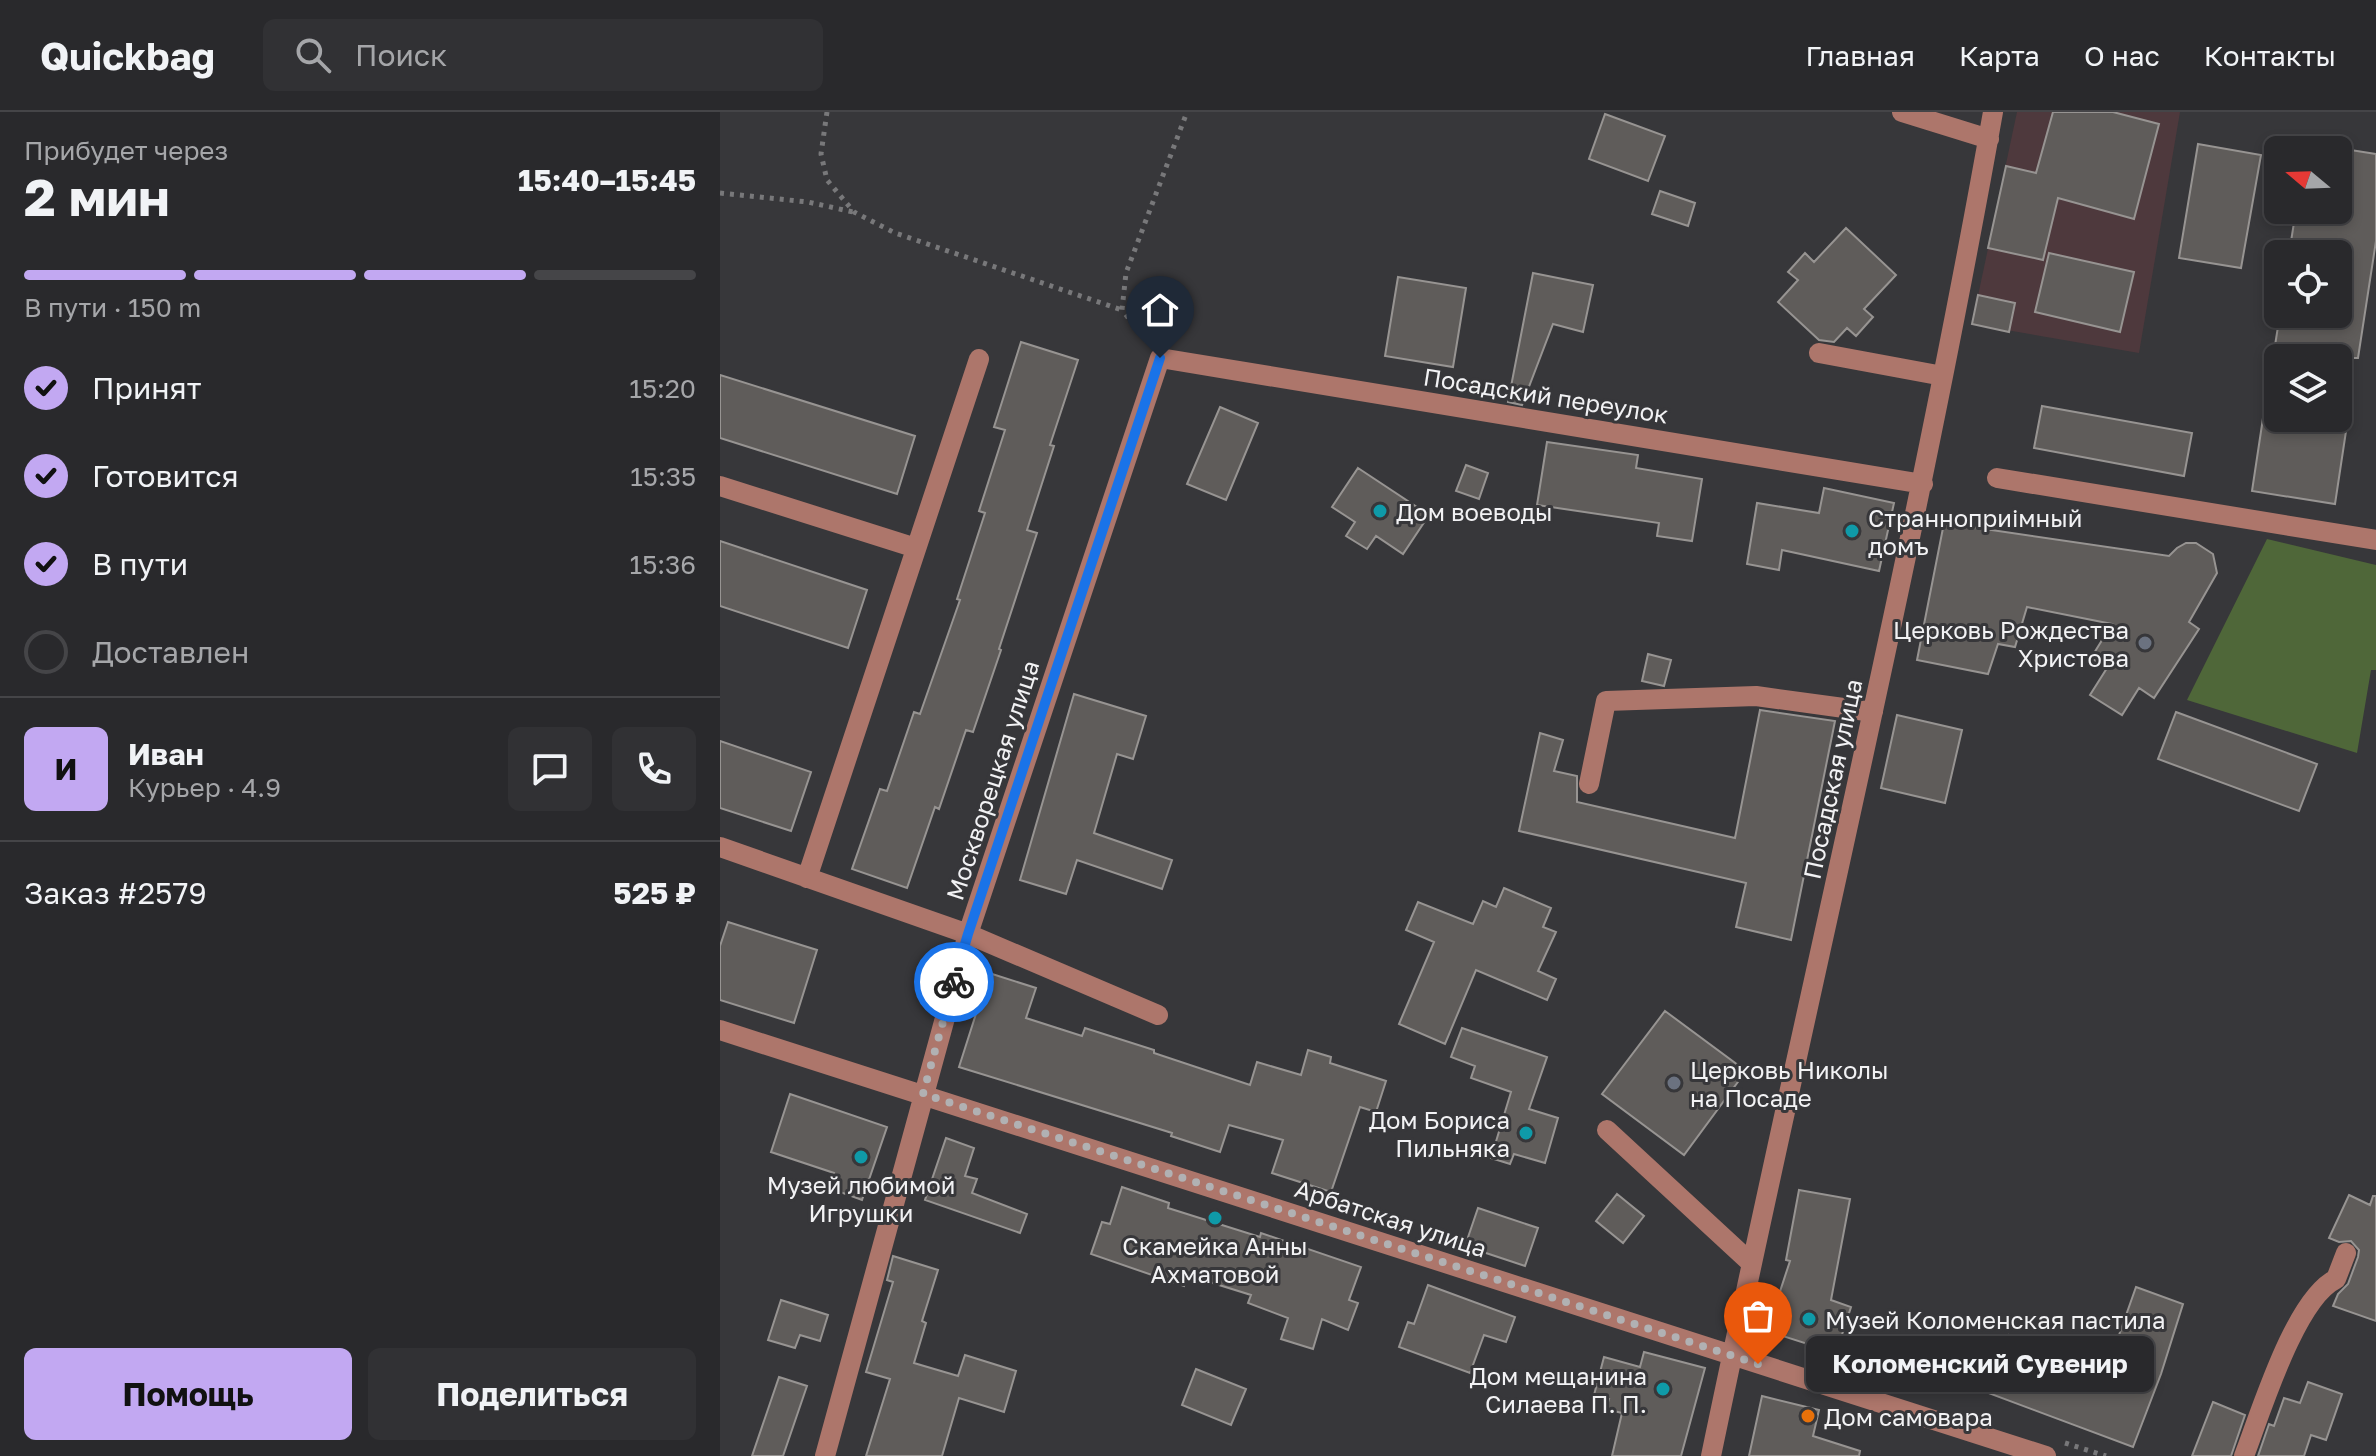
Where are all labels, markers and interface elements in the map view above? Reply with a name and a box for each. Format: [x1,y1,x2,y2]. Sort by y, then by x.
search box [263,19,823,91]
text: Quickbag [40,33,215,78]
icon: search [291,33,335,77]
text: Поиск [355,37,447,73]
text: Главная [1805,39,1915,72]
text: Карта [1959,39,2040,72]
text: О нас [2084,39,2160,72]
text: Контакты [2204,39,2336,72]
text: Прибудет через [24,135,228,166]
north arrow [2264,136,2352,224]
map controls [2264,136,2352,432]
text: 15:40–15:45 [518,162,696,198]
text: 2 мин [24,165,170,227]
button: locate [2264,240,2352,328]
pin [1126,276,1194,358]
icon: home [1138,288,1182,332]
text: В пути · 150 m [24,292,201,323]
button: layers [2264,344,2352,432]
street label: Посадский переулок [1422,361,1671,429]
icon: check [24,366,68,410]
text: Принят [92,370,201,406]
text: 15:20 [629,373,696,404]
icon: check [24,454,68,498]
text: Готовится [92,458,239,494]
text: 15:35 [630,461,696,492]
place label: Дом воеводы [1396,497,1553,526]
marker: Дом воеводы [1371,502,1389,520]
place label: Странноприiмный домъ [1868,503,2082,560]
marker: Странноприiмный домъ [1843,522,1861,540]
icon: check [24,542,68,586]
text: В пути [92,546,188,582]
text: 15:36 [630,549,696,580]
place label: Церковь Рождества Христова [1893,615,2129,672]
text: Доставлен [92,634,249,670]
marker: Церковь Рождества Христова [2136,634,2154,652]
street label: Москворецкая улица [939,656,1045,904]
street label: Посадская улица [1797,676,1867,882]
button: chat [508,727,592,811]
button: phone [612,727,696,811]
text: Иван [128,736,204,772]
text: И [55,751,77,787]
text: Курьер · 4.9 [128,772,281,803]
text: Заказ #2579 [24,875,207,911]
text: 525 ₽ [613,875,696,911]
courier [914,942,994,1022]
icon: bike [932,960,976,1004]
place label: Церковь Николы на Посаде [1690,1055,1889,1112]
marker: Церковь Николы на Посаде [1665,1074,1683,1092]
place label: Дом Бориса Пильняка [1369,1105,1510,1162]
marker: Дом Бориса Пильняка [1517,1124,1535,1142]
marker: Музей любимой Игрушки [852,1148,870,1166]
place label: Музей любимой Игрушки [767,1170,955,1227]
street label: Арбатская улица [1291,1173,1491,1263]
marker: Скамейка Анны Ахматовой [1206,1209,1224,1227]
place label: Скамейка Анны Ахматовой [1122,1231,1308,1288]
pin [1724,1282,1792,1364]
icon: bag [1736,1294,1780,1338]
place label: Музей Коломенская пастила [1825,1305,2165,1334]
marker: Музей Коломенская пастила [1800,1310,1818,1328]
callout: Коломенский Сувенир [1806,1336,2154,1392]
button: Помощь [24,1348,352,1440]
button: Поделиться [368,1348,696,1440]
text: Коломенский Сувенир [1832,1348,2128,1379]
place label: Дом мещанина Силаева П. П. [1469,1361,1647,1418]
marker: Дом мещанина Силаева П. П. [1654,1380,1672,1398]
place label: Дом самовара [1824,1402,1993,1431]
marker: Дом самовара [1799,1407,1817,1425]

